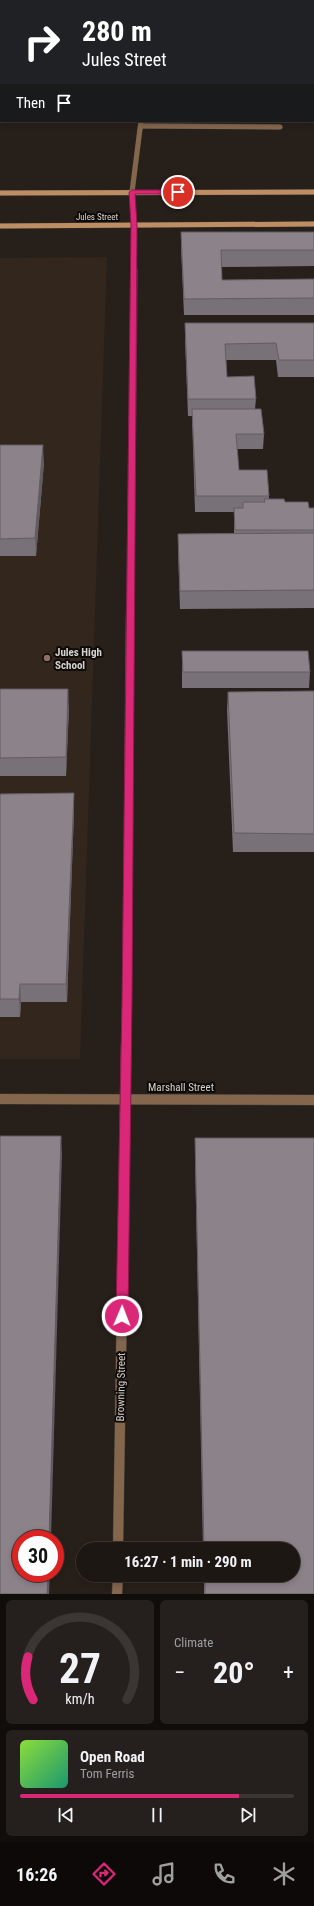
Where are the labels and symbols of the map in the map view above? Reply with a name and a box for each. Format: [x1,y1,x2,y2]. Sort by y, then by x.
pin [161,175,195,209]
street label: Jules Street [76,212,118,222]
place label: Jules High School [55,646,102,672]
marker: Jules High School [42,653,52,663]
street label: Marshall Street [148,1081,214,1094]
position arrow [101,1295,143,1337]
street label: Browning Street [114,1352,128,1422]
speed limit sign: 30 [12,1530,64,1582]

